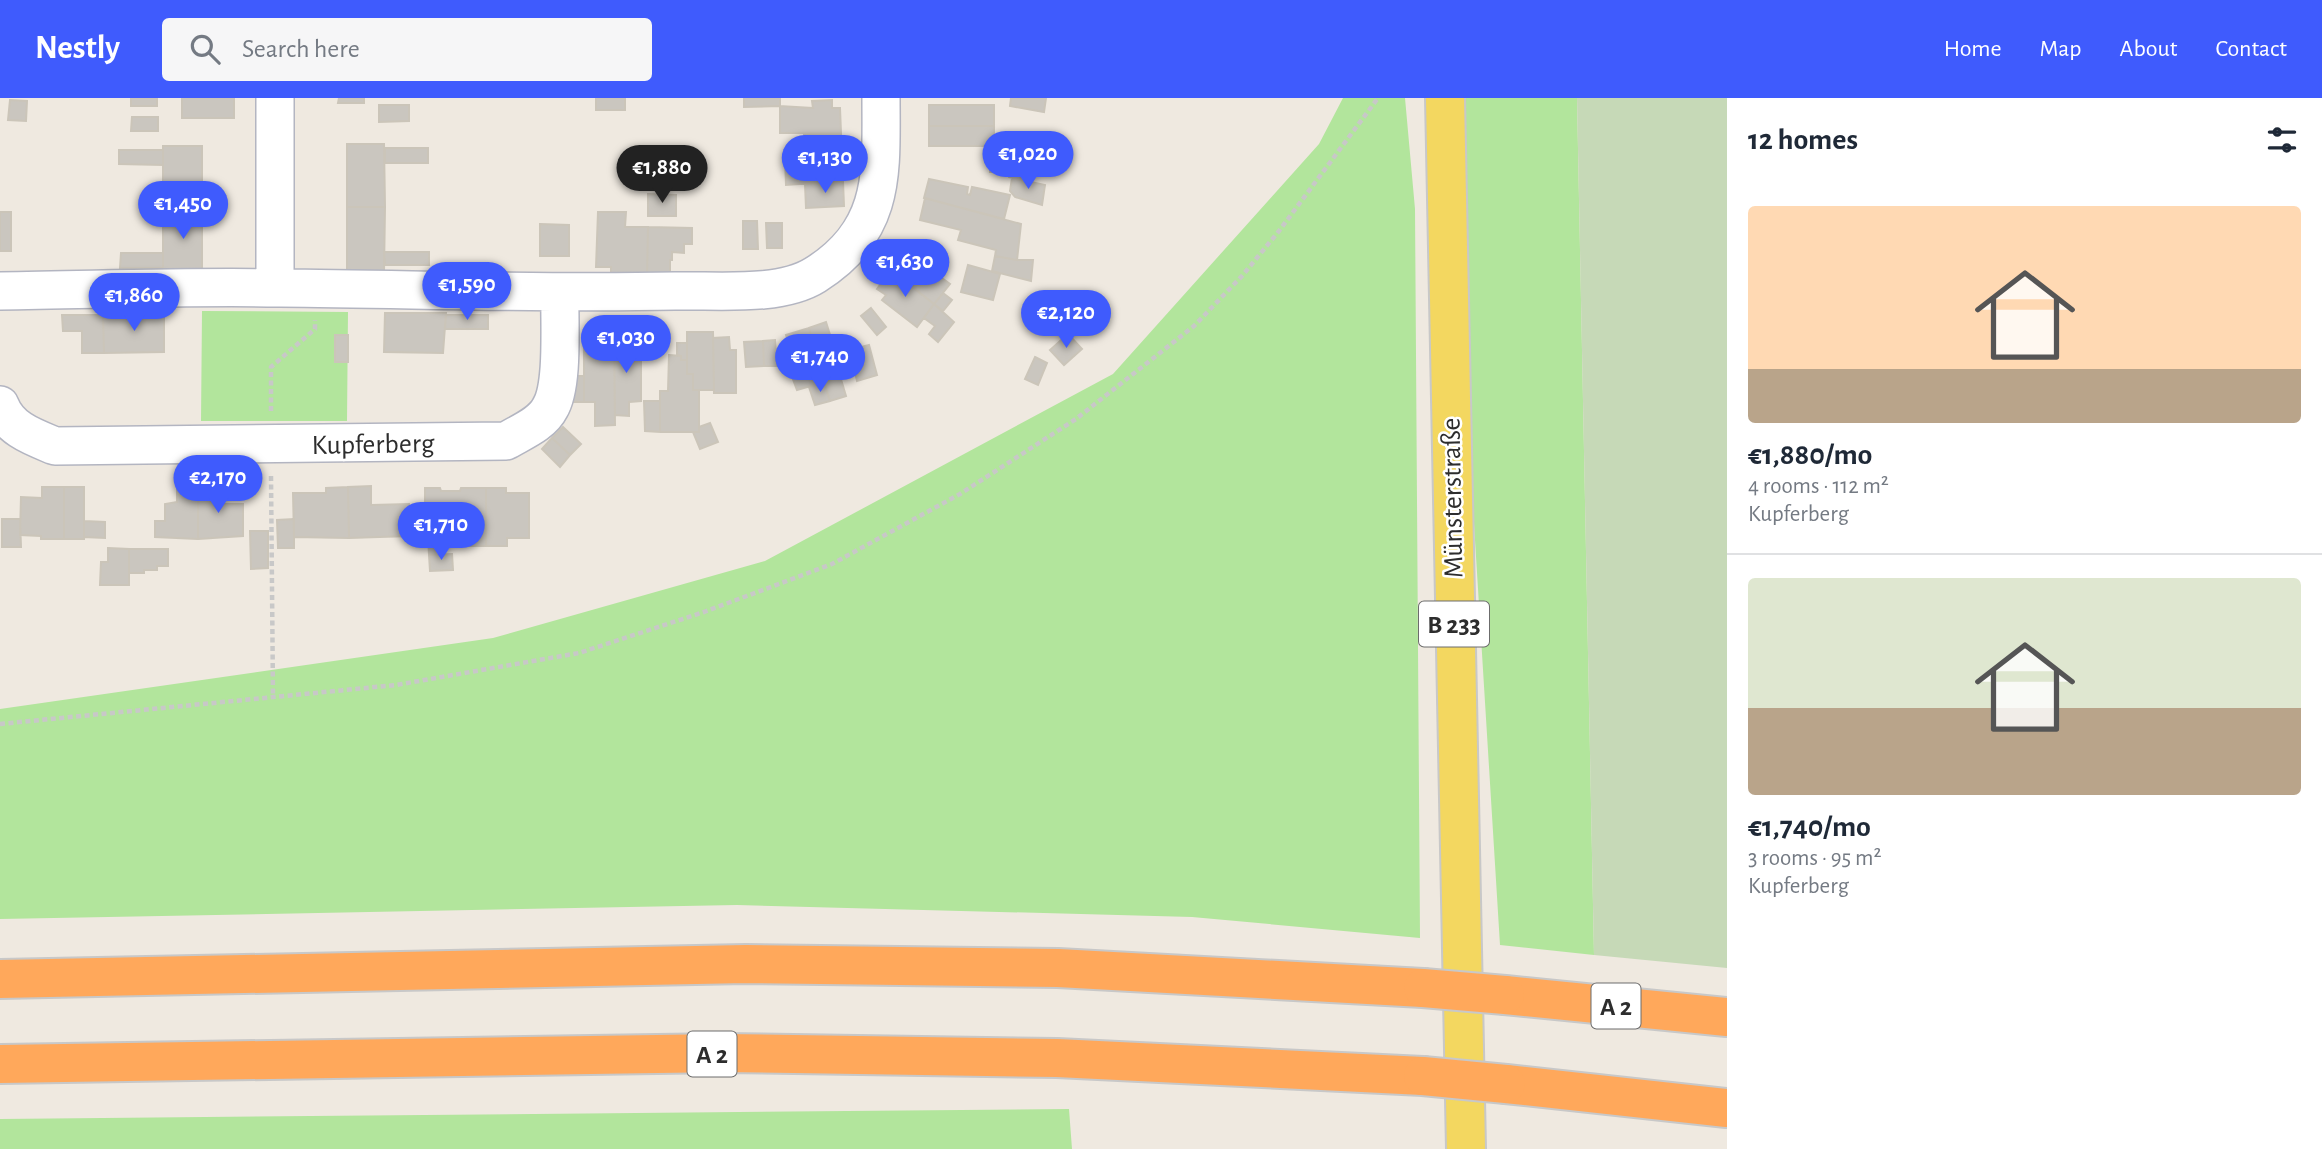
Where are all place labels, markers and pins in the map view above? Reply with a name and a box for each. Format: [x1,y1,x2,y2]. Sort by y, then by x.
pin: €1,020 [971,132,1085,191]
pin: €1,130 [768,136,882,195]
pin: €1,880 [605,146,719,205]
pin: €1,450 [126,181,240,241]
pin: €1,630 [848,240,962,299]
pin: €1,590 [410,262,524,322]
pin: €1,860 [77,274,191,333]
pin: €2,120 [1009,290,1123,350]
pin: €1,030 [569,316,683,375]
pin: €1,740 [763,334,877,394]
pin: €2,170 [161,456,275,515]
pin: €1,710 [384,503,498,562]

